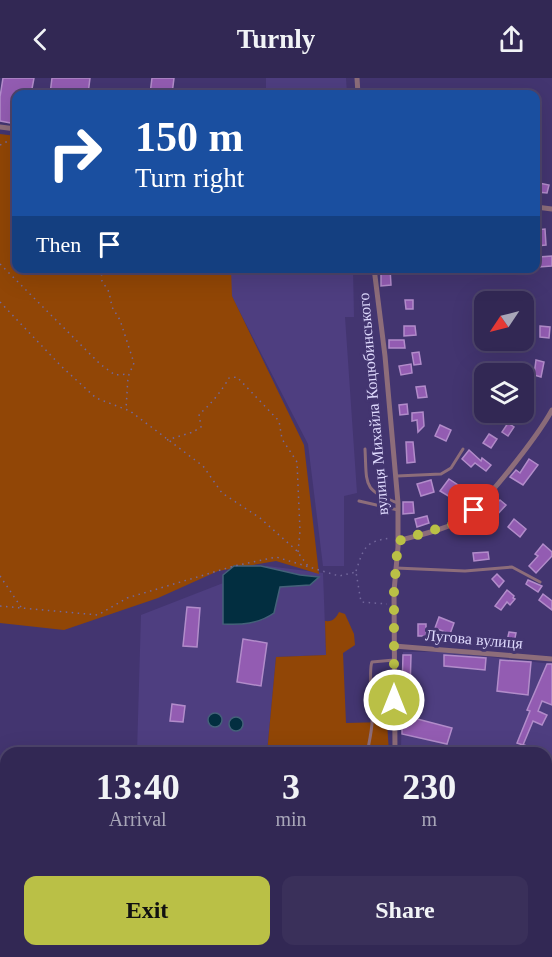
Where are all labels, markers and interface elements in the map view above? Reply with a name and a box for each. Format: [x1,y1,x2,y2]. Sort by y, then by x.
icon: back [24,23,57,56]
icon: share [495,23,528,56]
text: Turnly [237,24,315,54]
icon: right [36,114,114,192]
text: 150 m [135,114,244,160]
text: Turn right [135,163,244,193]
icon: arrive [93,228,126,261]
text: Then [36,232,81,257]
north arrow [474,291,534,351]
map controls [474,291,534,423]
street label: вулиця Михайла Коцюбинського [355,292,392,516]
button: layers [474,363,534,423]
pin [448,484,499,535]
icon: arrive [457,493,490,526]
street label: Лугова вулиця [424,626,524,653]
position arrow [362,668,426,732]
text: 13:40 [96,767,180,807]
text: 3 [282,767,300,807]
text: 230 [402,767,456,807]
text: Arrival [109,808,167,830]
text: min [275,808,307,830]
text: m [422,808,437,830]
button: Exit [24,876,270,945]
button: Share [282,876,528,945]

